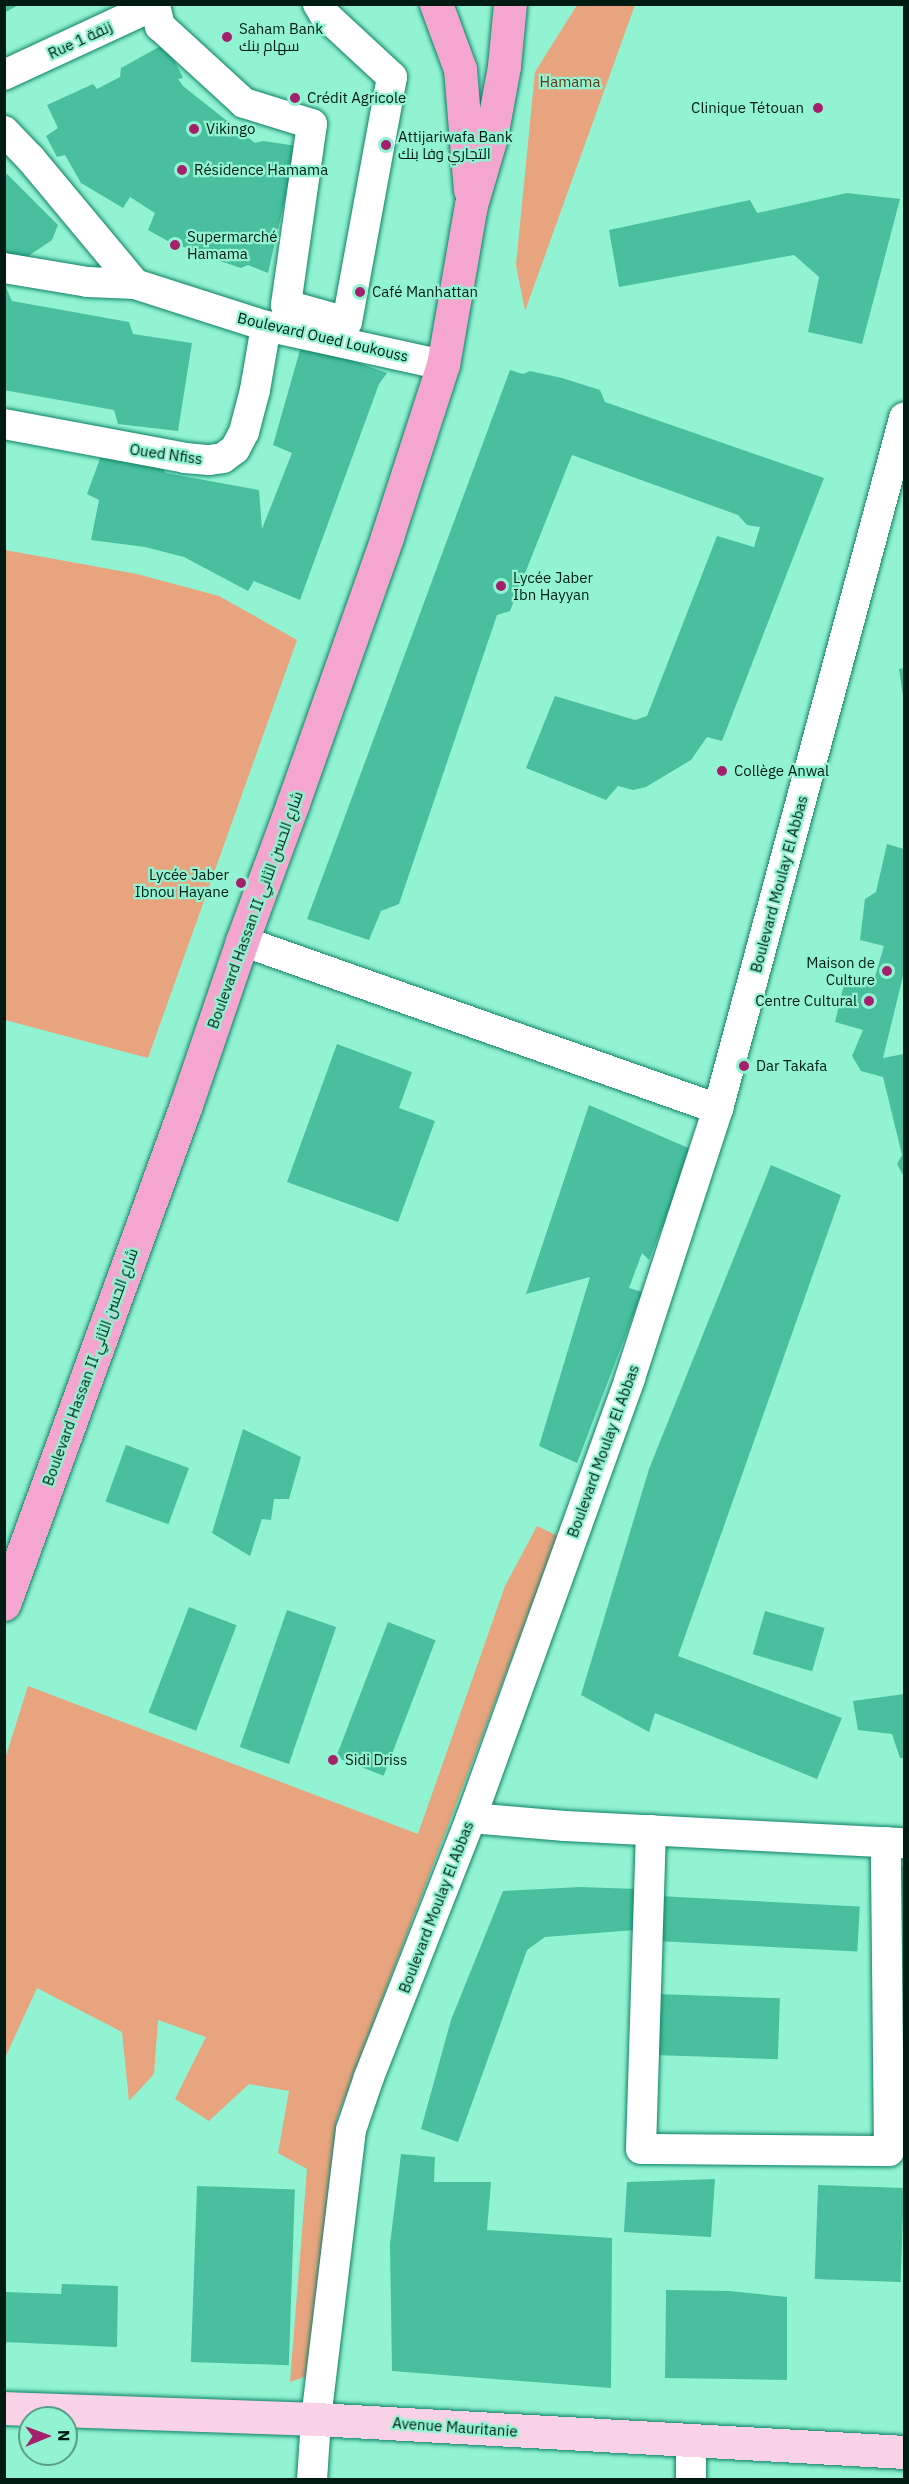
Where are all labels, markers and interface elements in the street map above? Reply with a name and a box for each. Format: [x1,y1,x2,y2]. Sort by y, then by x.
street label: Rue 1 زنقة [45,17,115,63]
place label: Saham Bank سهام بنك [239,19,323,54]
marker: Saham Bank سهام بنك [220,30,234,44]
park label: Hamama [540,73,600,91]
place label: Crédit Agricole [307,89,406,107]
marker: Crédit Agricole [288,91,302,105]
place label: Clinique Tétouan [691,99,804,117]
marker: Clinique Tétouan [809,99,827,117]
place label: Vikingo [206,120,255,138]
marker: Vikingo [187,122,201,136]
place label: Attijariwafa Bank التجاري وفا بنك [398,127,513,162]
marker: Attijariwafa Bank التجاري وفا بنك [379,138,393,152]
place label: Résidence Hamama [194,161,328,179]
marker: Résidence Hamama [175,163,189,177]
place label: Supermarché Hamama [187,227,278,262]
marker: Supermarché Hamama [168,238,182,252]
place label: Café Manhattan [372,283,478,301]
marker: Café Manhattan [353,285,367,299]
street label: Boulevard Oued Loukouss [236,309,410,365]
street label: Oued Nfiss [128,440,204,468]
place label: Lycée Jaber Ibn Hayyan [513,568,593,603]
marker: Lycée Jaber Ibn Hayyan [494,579,508,593]
place label: Collège Anwal [734,762,829,780]
marker: Collège Anwal [715,764,729,778]
street label: Boulevard Hassan II شارع الحسن الثاني [204,789,306,1031]
street label: Boulevard Moulay El Abbas [747,793,811,975]
place label: Lycée Jaber Ibnou Hayane [135,865,229,900]
marker: Lycée Jaber Ibnou Hayane [234,876,248,890]
place label: Maison de Culture [806,953,875,988]
marker: Maison de Culture [880,964,894,978]
place label: Centre Cultural [755,992,857,1010]
marker: Centre Cultural [862,994,876,1008]
place label: Dar Takafa [756,1057,827,1075]
marker: Dar Takafa [737,1059,751,1073]
street label: Boulevard Hassan II شارع الحسن الثاني [39,1246,141,1488]
street label: Boulevard Moulay El Abbas [563,1362,643,1540]
place label: Sidi Driss [345,1751,407,1769]
marker: Sidi Driss [326,1753,340,1767]
street label: Boulevard Moulay El Abbas [395,1819,477,1995]
north arrow [18,2406,78,2466]
street label: Avenue Mauritanie [392,2414,518,2440]
text: N [54,2430,74,2442]

